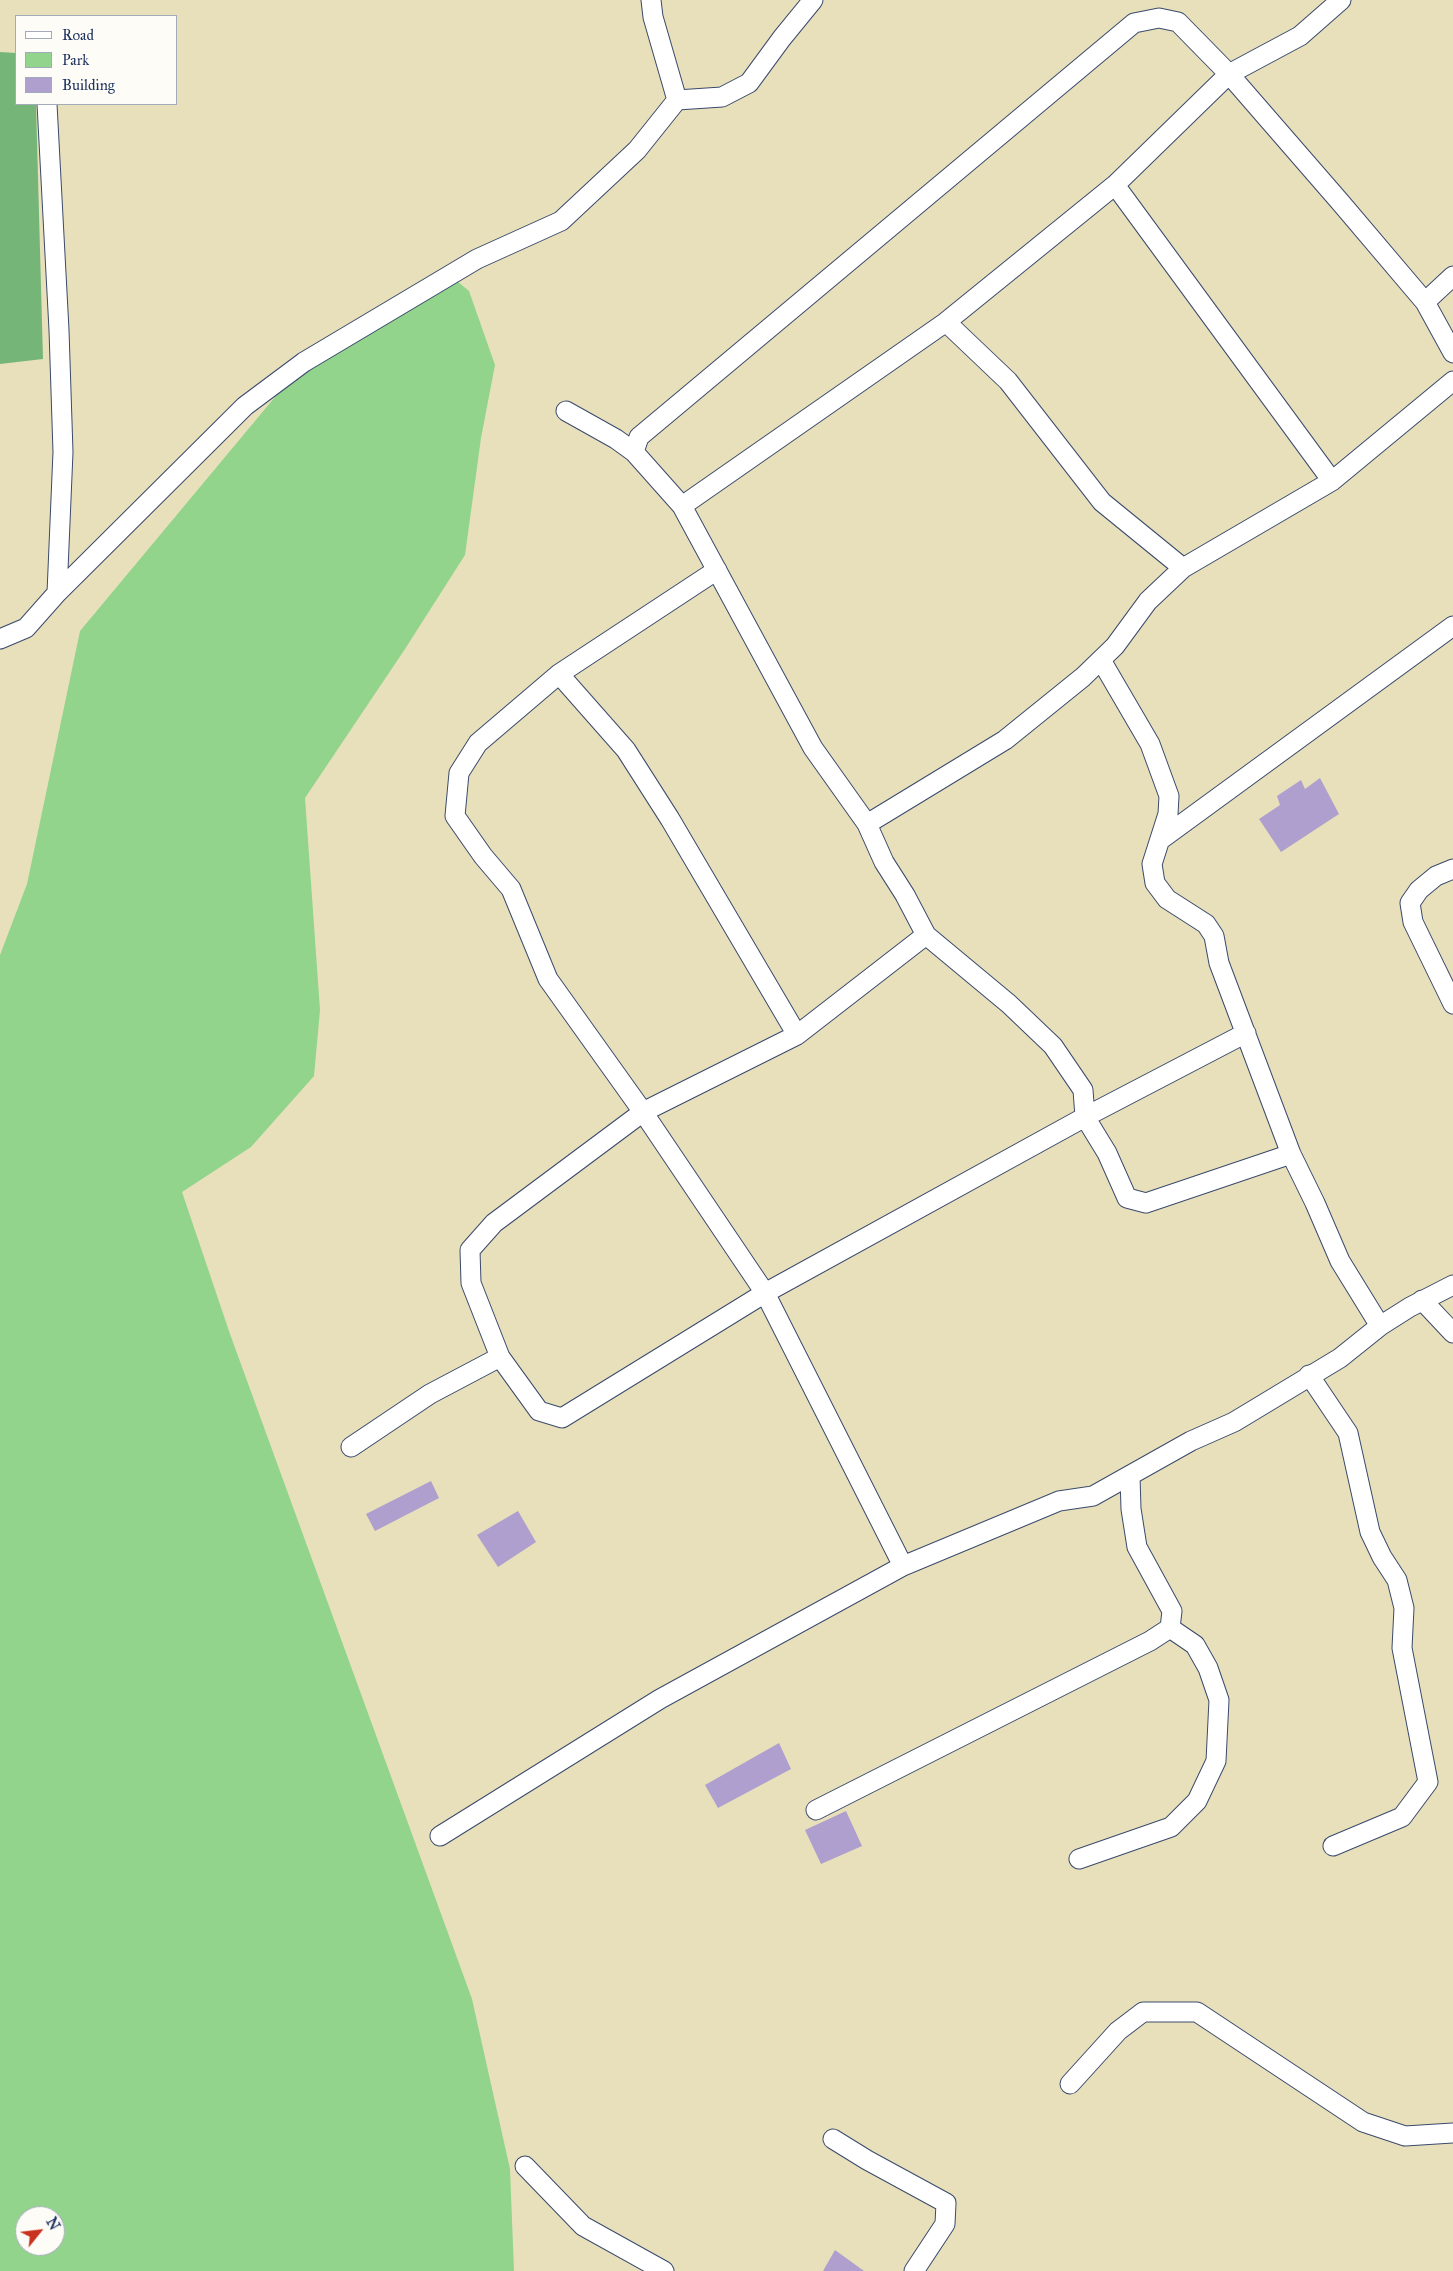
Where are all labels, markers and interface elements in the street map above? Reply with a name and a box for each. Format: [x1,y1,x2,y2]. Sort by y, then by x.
legend [15,15,178,105]
text: Road [62,26,94,44]
text: Park [62,51,89,69]
text: Building [62,76,115,94]
north arrow [15,2206,65,2256]
text: N [42,2215,63,2233]

